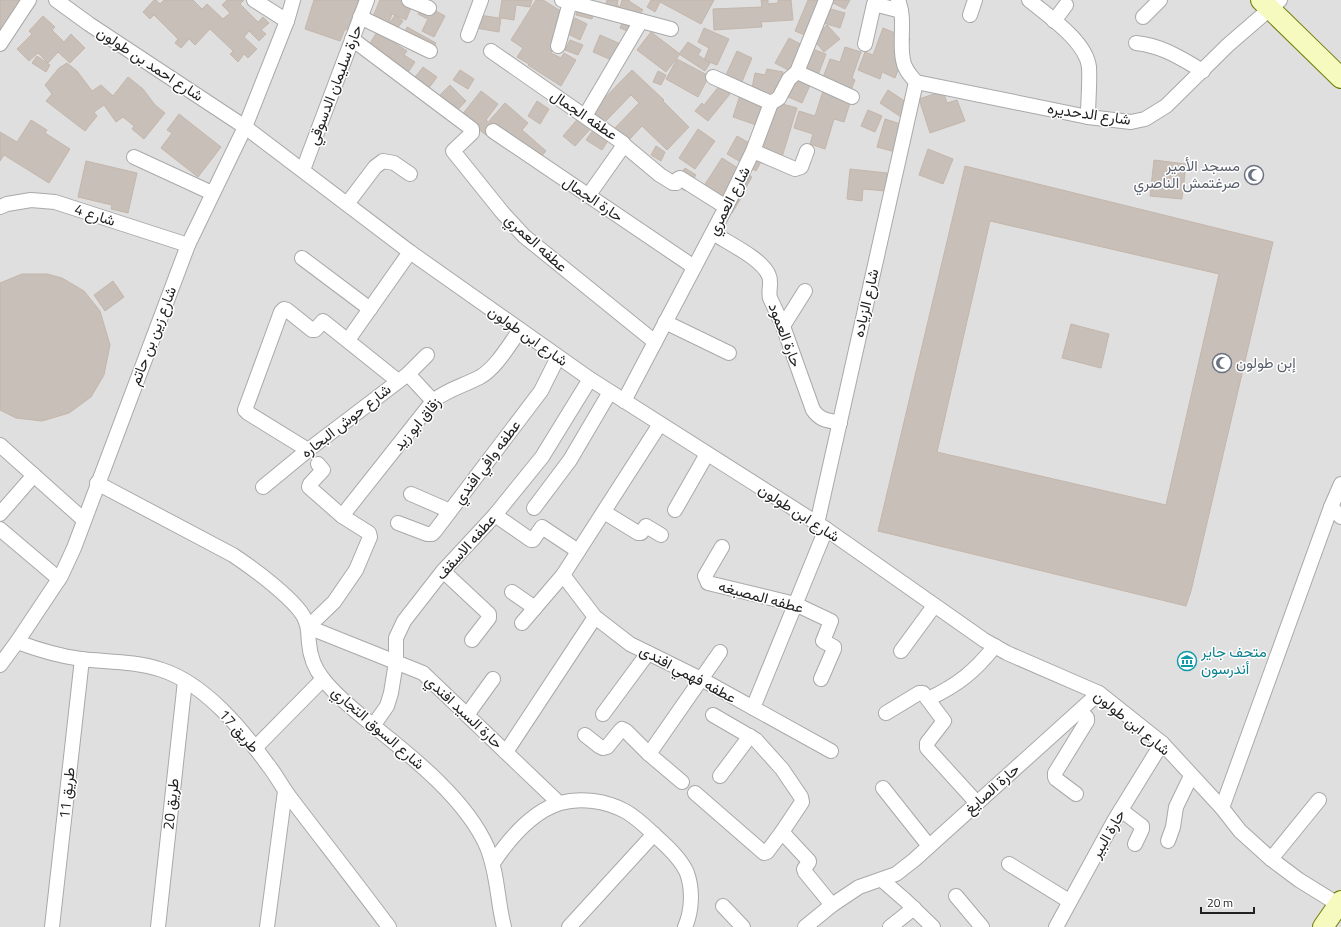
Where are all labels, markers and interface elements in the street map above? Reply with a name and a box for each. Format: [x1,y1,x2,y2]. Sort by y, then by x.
street label: شارع احمد بن طولون [92,20,208,107]
street label: حارة سليمان الدسوقي [301,21,370,149]
street label: عطفه الجمال [546,84,623,146]
street label: شارع الدحديره [1046,96,1132,131]
place label: مسجد الأمير صرغتمش الناصري [1133,154,1240,196]
street label: شارع العمري [701,162,758,240]
mosque icon: مسجد الأمير صرغتمش الناصري [1243,164,1265,186]
street label: حارة الجمال [559,170,628,227]
street label: شارع 4 [72,197,119,232]
street label: عطفه العمري [498,208,573,279]
street label: شارع الزياده [846,266,885,339]
street label: شارع زين بن حاتم [123,283,182,389]
street label: شارع ابن طولون [484,299,573,372]
street label: حارة العمود [763,299,808,370]
place label: إبن طولون [1236,351,1296,374]
mosque icon: إبن طولون [1211,352,1233,374]
street label: شارع حوش البحاره [296,378,396,463]
street label: زقاق ابو زيد [387,392,446,456]
street label: عطفه وافي افندي [447,415,528,510]
street label: شارع ابن طولون [754,478,845,548]
street label: عطفه الاسقف [430,508,502,585]
street label: عطفه المصبغه [716,574,806,619]
street label: عطفه فهمي افندى [635,638,741,711]
place label: متحف جاير أندرسون [1200,640,1267,680]
museum icon: متحف جاير أندرسون [1176,650,1198,672]
street label: حارة السيد افندي [419,669,509,755]
street label: شارع السوق التجاري [325,680,430,776]
street label: شارع ابن طولون [1089,684,1176,761]
street label: طريق 17 [213,704,265,758]
street label: حارة الصايغ [959,758,1024,820]
street label: طريق 11 [52,766,81,820]
street label: طريق 20 [156,777,185,831]
street label: حارة البير [1084,805,1131,863]
scale bar [1201,889,1254,915]
text: 20 m [1207,893,1233,912]

